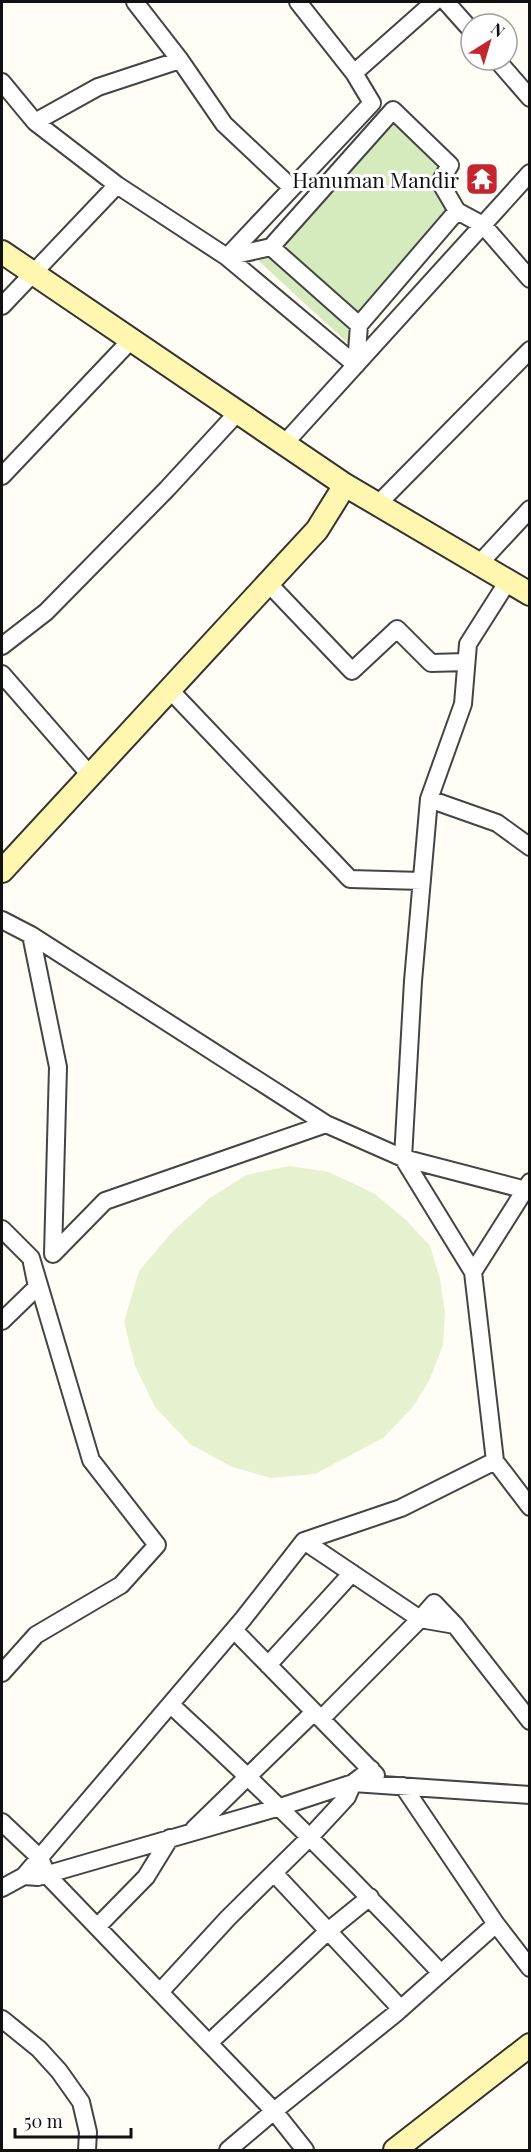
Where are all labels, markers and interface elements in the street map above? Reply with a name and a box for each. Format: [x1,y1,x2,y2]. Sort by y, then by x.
north arrow [459,12,519,72]
text: N [487,18,510,42]
temple icon: Hanuman Mandir [464,161,500,197]
place label: Hanuman Mandir [292,165,460,193]
scale bar [15,2101,130,2139]
text: 50 m [24,2109,63,2133]

